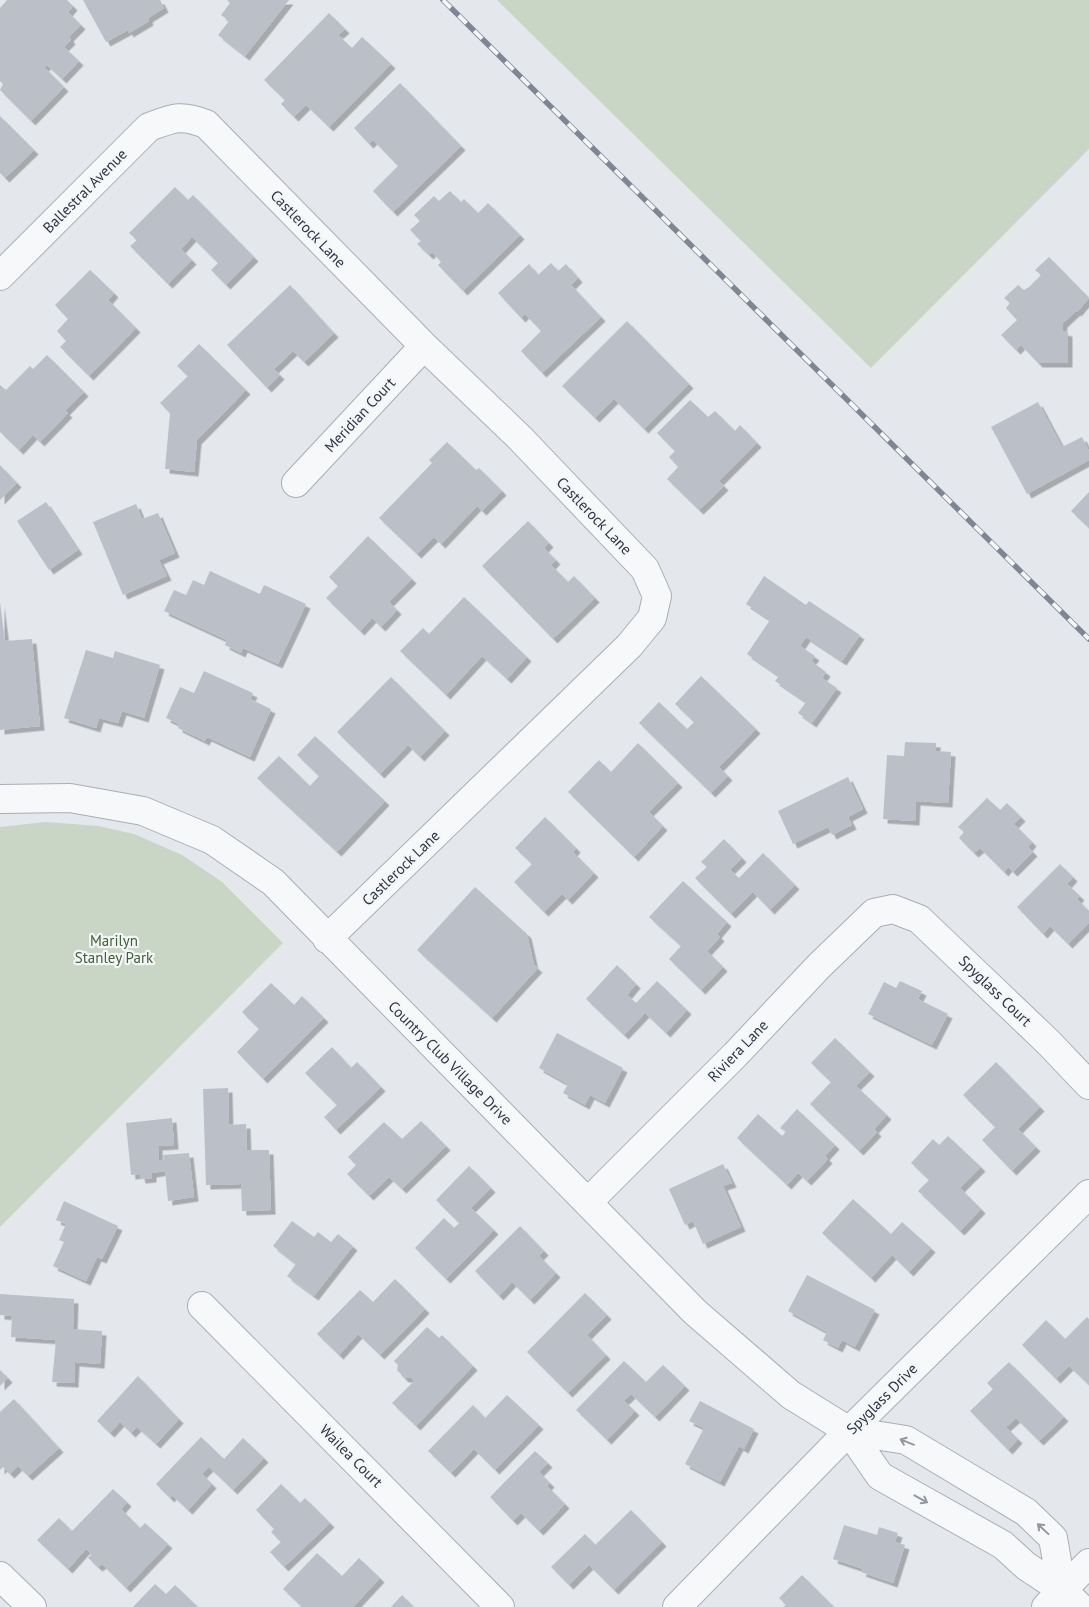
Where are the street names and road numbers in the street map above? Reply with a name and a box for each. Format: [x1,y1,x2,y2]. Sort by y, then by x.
street label: Ballestral Avenue [39,145,131,237]
street label: Castlerock Lane [267,186,350,271]
street label: Meridian Court [320,373,399,456]
street label: Castlerock Lane [553,473,636,558]
street label: Castlerock Lane [358,826,443,909]
street label: Spyglass Court [955,951,1036,1030]
street label: Country Club Village Drive [384,997,516,1129]
street label: Riviera Lane [703,1016,772,1086]
street label: Spyglass Drive [842,1359,921,1438]
street label: Wailea Court [316,1420,387,1491]

